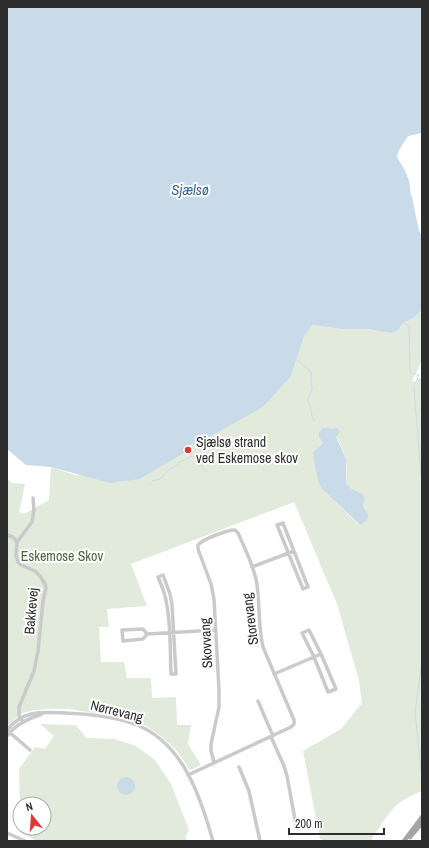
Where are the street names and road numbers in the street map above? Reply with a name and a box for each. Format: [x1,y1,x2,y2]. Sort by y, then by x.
street label: Bakkevej [20,587,42,635]
street label: Storevang [238,591,262,646]
street label: Skovvang [196,617,216,669]
street label: Nørrevang [89,696,146,726]

